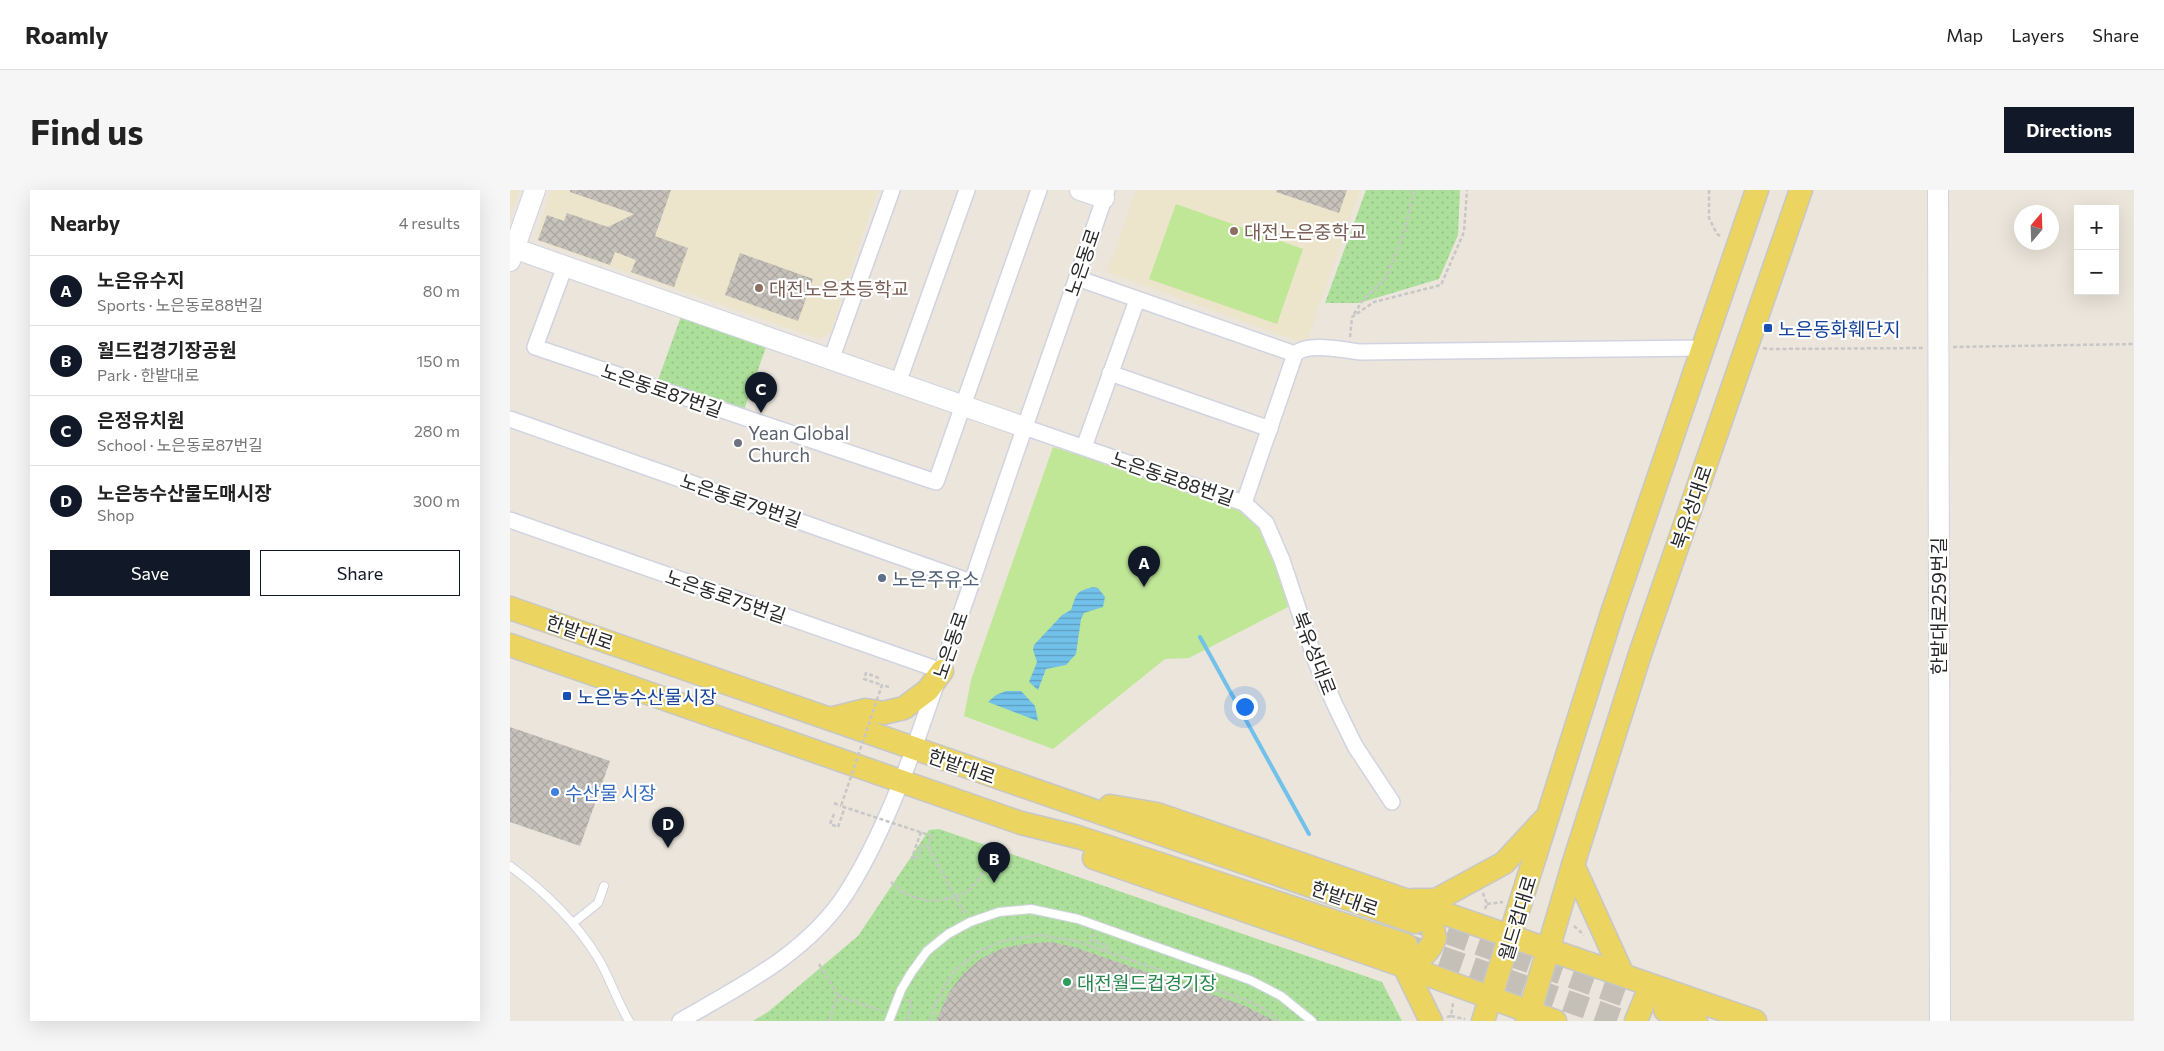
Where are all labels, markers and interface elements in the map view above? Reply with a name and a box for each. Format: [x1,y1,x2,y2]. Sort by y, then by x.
text: Roamly [25,20,108,49]
text: Map [1946,24,1983,46]
text: Layers [2011,24,2064,46]
text: Share [2092,24,2139,46]
button: Directions [2004,107,2134,153]
text: Find us [30,109,144,152]
north arrow [2014,205,2059,250]
map controls [2074,205,2119,295]
button: + [2074,205,2119,250]
text: Nearby [50,210,120,235]
text: 4 results [399,213,460,232]
place label: 대전노은중학교 [1244,220,1366,243]
street label: 노은동로 [1060,225,1104,299]
marker: 대전노은중학교 [1228,225,1240,237]
button: − [2074,250,2119,295]
text: 노은유수지 [97,268,184,291]
place label: 대전노은초등학교 [769,277,909,300]
text: A [60,281,72,300]
text: 80 m [423,281,460,300]
marker: 대전노은초등학교 [753,282,765,294]
text: Sports · 노은동로88번길 [97,295,263,314]
place label: 노은동화훼단지 [1778,317,1900,340]
marker: 노은동화훼단지 [1762,322,1774,334]
text: 월드컵경기장공원 [97,338,237,361]
text: B [61,351,71,370]
text: 150 m [417,351,460,370]
street label: 노은동로87번길 [599,359,725,421]
text: Park · 한밭대로 [97,365,199,384]
pin: C [745,372,777,413]
text: 은정유치원 [97,408,184,431]
text: C [61,421,71,440]
text: 280 m [414,421,460,440]
place label: Yean Global Church [748,421,849,466]
text: School · 노은동로87번길 [97,435,263,454]
marker: Yean Global Church [732,437,744,449]
street label: 노은동로88번길 [1109,446,1237,510]
street label: 북유성대로 [1666,462,1716,552]
street label: 노은동로79번길 [677,469,805,531]
text: 노은농수산물도매시장 [97,481,272,504]
text: D [60,491,72,510]
text: 300 m [413,491,460,510]
text: Shop [97,505,135,524]
street label: 한밭대로259번길 [1927,537,1950,675]
pin: A [1128,546,1160,587]
button: Save [50,550,250,596]
button: Share [260,550,460,596]
street label: 노은동로75번길 [663,565,789,627]
place label: 노은주유소 [892,567,979,590]
marker: 노은주유소 [876,572,888,584]
street label: 노은동로 [928,608,972,682]
street label: 북유성대로 [1289,608,1341,698]
street label: 한밭대로 [543,610,617,654]
place label: 노은농수산물시장 [577,685,717,708]
marker: 노은농수산물시장 [561,690,573,702]
your location [1232,694,1258,720]
street label: 한밭대로 [925,744,999,788]
place label: 수산물 시장 [565,781,656,804]
marker: 수산물 시장 [549,786,561,798]
pin: D [652,807,684,848]
pin: B [978,842,1010,883]
street label: 월드컵대로 [1493,873,1541,963]
street label: 한밭대로 [1308,876,1382,920]
place label: 대전월드컵경기장 [1077,971,1217,994]
marker: 대전월드컵경기장 [1061,976,1073,988]

